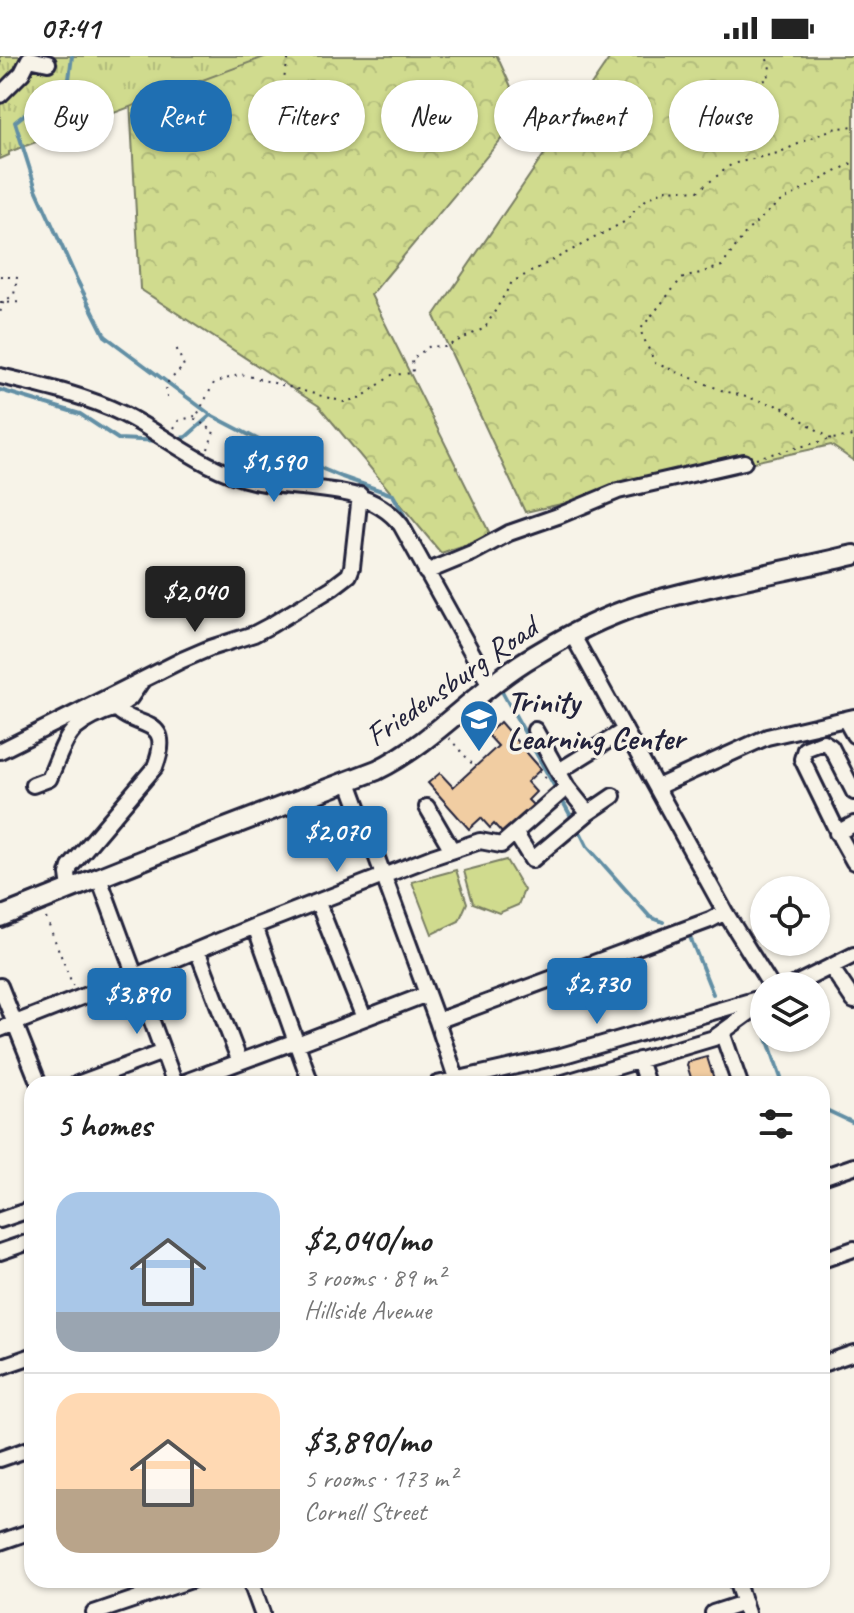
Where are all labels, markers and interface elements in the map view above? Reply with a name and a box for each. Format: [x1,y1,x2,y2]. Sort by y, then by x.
text: 07:41 [40,9,100,47]
chip: Buy [24,80,114,152]
chip: Rent [130,80,232,152]
chip: Filters [248,80,365,152]
chip: New [381,80,478,152]
chip: Apartment [494,80,653,152]
chip: House [669,80,779,152]
pin: $1,590 [209,436,339,504]
text: $1,590 [243,445,305,478]
pin: $2,040 [130,566,260,634]
text: $2,040 [163,575,227,608]
street label: Friedensburg Road [357,604,550,756]
place label: Trinity Learning Center [507,681,688,759]
school or university icon: Trinity Learning Center [458,698,500,753]
pin: $2,070 [272,806,402,874]
text: $2,070 [305,815,369,848]
map controls [750,876,830,1052]
button: locate [750,876,830,956]
pin: $2,730 [532,958,662,1026]
text: $2,730 [565,967,629,1000]
pin: $3,890 [72,968,202,1036]
button: layers [750,972,830,1052]
text: $3,890 [105,977,169,1010]
icon: filters [754,1102,798,1146]
text: 5 homes [56,1103,151,1146]
text: $2,040/mo [304,1218,431,1261]
icon: home [120,1224,216,1320]
text: 3 rooms · 89 m² [304,1261,445,1294]
text: Hillside Avenue [304,1294,431,1327]
text: $3,890/mo [304,1419,430,1462]
icon: home [120,1425,216,1521]
text: 5 rooms · 173 m² [304,1462,456,1495]
text: Cornell Street [304,1495,426,1528]

